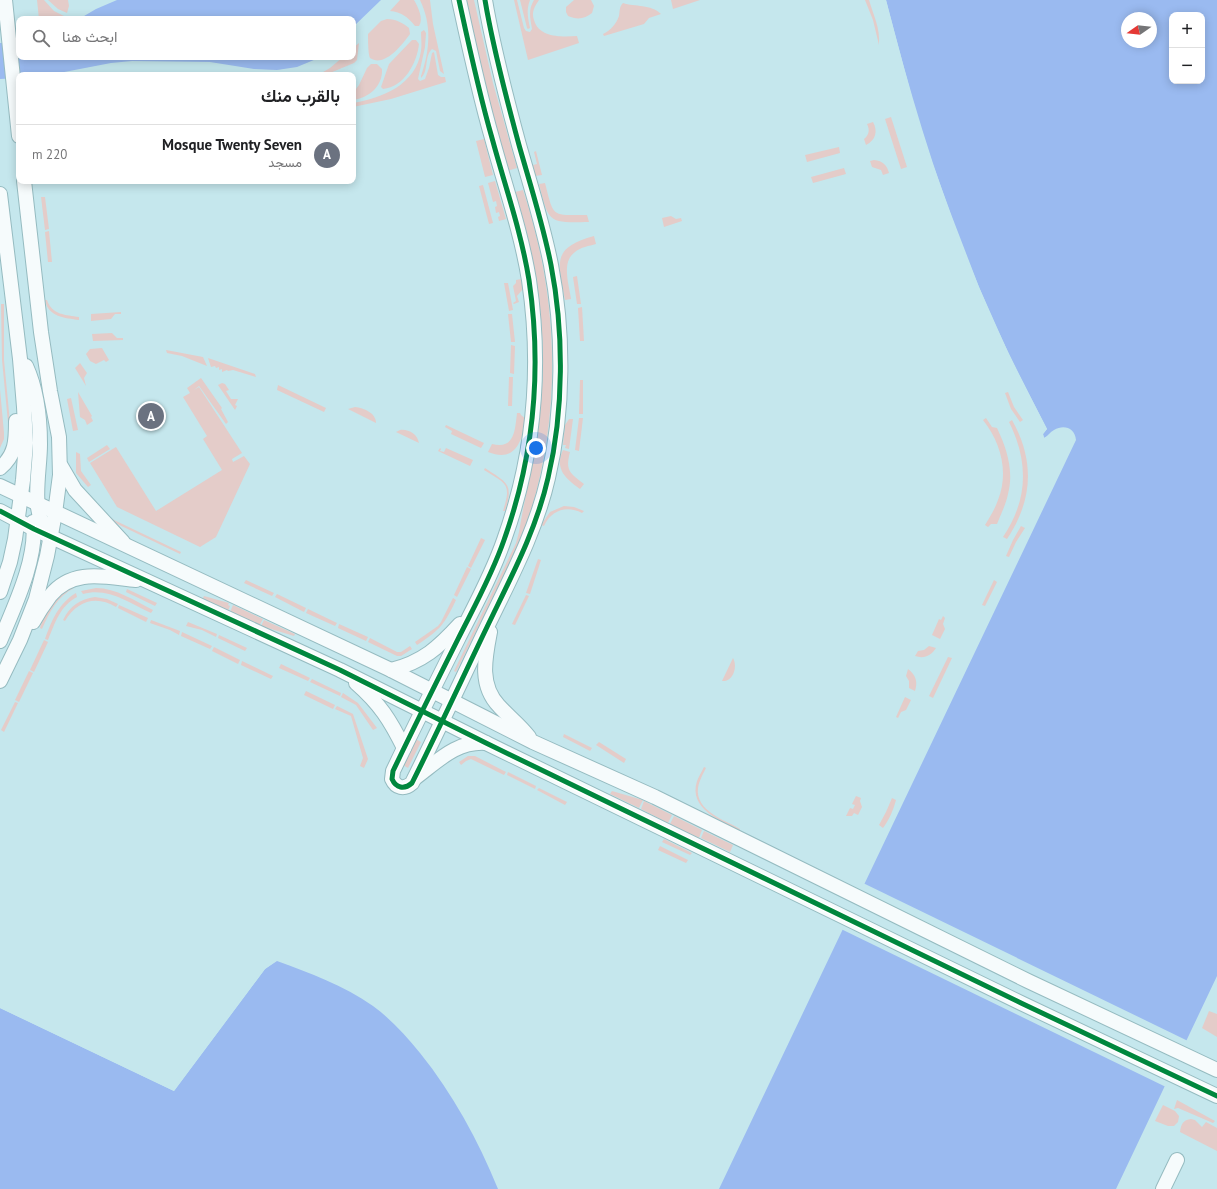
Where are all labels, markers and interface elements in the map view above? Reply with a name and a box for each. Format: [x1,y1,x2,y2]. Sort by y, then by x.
north arrow [1121,12,1157,48]
map controls [1169,12,1205,84]
button: + [1169,12,1205,48]
search box [16,16,356,60]
icon: search [30,27,52,49]
text: ابحث هنا [62,27,117,46]
button: − [1169,48,1205,84]
text: بالقرب منك [261,85,340,107]
text: Mosque Twenty Seven [162,135,302,154]
text: 220 m [32,146,67,163]
text: A [323,146,331,163]
text: مسجد [268,154,302,171]
pin: A [138,401,164,431]
your location [526,438,546,458]

